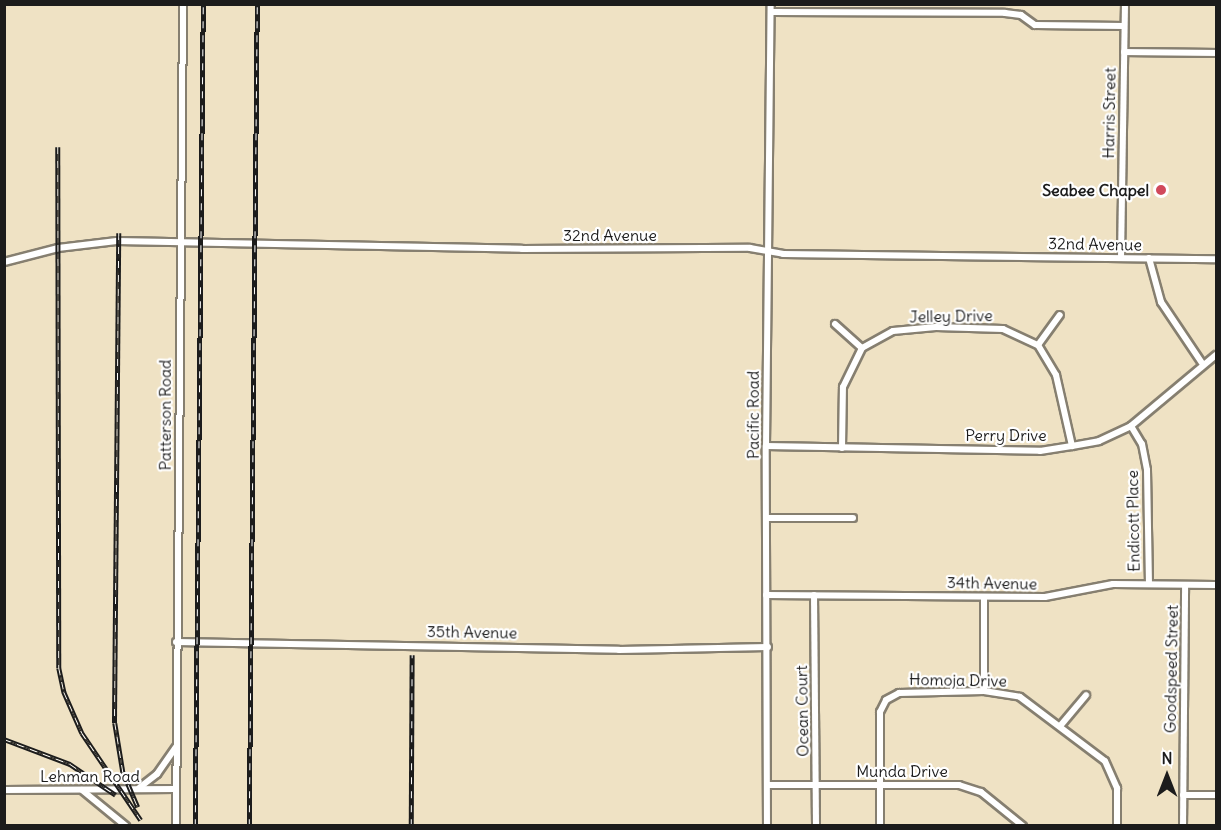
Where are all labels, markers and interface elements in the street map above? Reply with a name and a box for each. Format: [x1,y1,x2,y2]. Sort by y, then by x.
street label: Harris Street [1099,67,1119,159]
place label: Seabee Chapel [1042,180,1149,200]
marker: Seabee Chapel [1154,183,1168,197]
street label: 32nd Avenue [563,225,657,245]
street label: 32nd Avenue [1048,234,1142,254]
street label: Jelley Drive [909,306,993,326]
street label: Patterson Road [155,360,175,470]
street label: Pacific Road [743,371,763,459]
street label: Perry Drive [965,425,1047,445]
street label: Endicott Place [1123,470,1143,572]
street label: 34th Avenue [947,573,1037,593]
street label: Goodspeed Street [1160,605,1182,733]
street label: 35th Avenue [427,622,517,642]
street label: Ocean Court [792,665,812,757]
street label: Homoja Drive [909,670,1007,690]
north arrow [1137,746,1197,806]
text: N [1161,748,1173,768]
street label: Munda Drive [856,761,948,781]
street label: Lehman Road [40,766,140,786]

